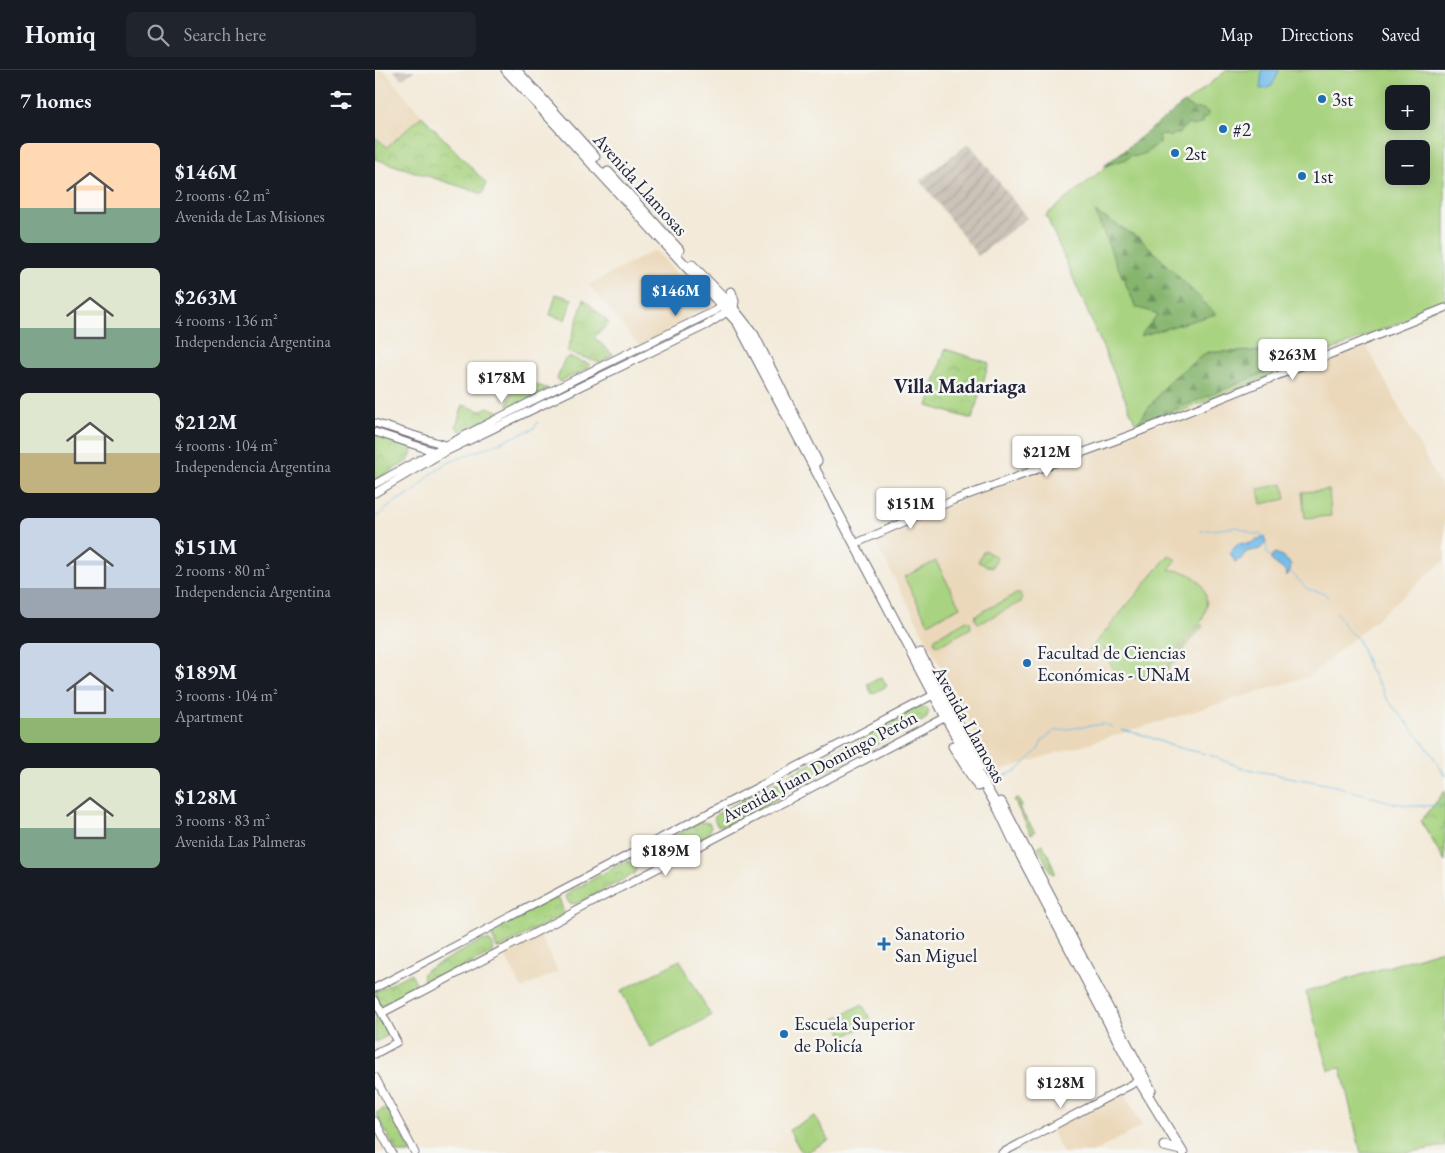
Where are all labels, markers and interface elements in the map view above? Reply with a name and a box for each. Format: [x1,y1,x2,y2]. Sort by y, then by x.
search box [126,12,476,57]
text: Homiq [25,19,96,50]
icon: search [144,21,172,49]
text: Search here [184,22,266,47]
text: Map [1221,23,1253,46]
text: Directions [1281,23,1353,46]
text: Saved [1381,23,1420,46]
map controls [1385,85,1430,185]
button: + [1385,85,1430,130]
icon: filters [327,86,355,114]
text: 7 homes [20,87,92,114]
place label: 3st [1332,87,1353,112]
marker: 3st [1316,93,1328,105]
place label: #2 [1233,117,1251,142]
marker: #2 [1217,123,1229,135]
street label: Avenida Llamosas [587,127,693,241]
button: − [1385,140,1430,185]
place label: 2st [1185,141,1206,166]
marker: 2st [1169,147,1181,159]
text: $146M [175,158,237,185]
icon: home [60,163,120,223]
place label: 1st [1312,164,1333,189]
marker: 1st [1296,170,1308,182]
text: 2 rooms · 62 m² [175,185,270,206]
text: Avenida de Las Misiones [175,206,325,227]
pin: $146M [641,274,711,317]
text: $146M [652,280,700,301]
text: $263M [175,283,237,310]
icon: home [60,288,120,348]
text: 4 rooms · 136 m² [175,310,278,331]
text: Independencia Argentina [175,331,331,352]
pin: $263M [1258,338,1328,381]
text: $263M [1269,344,1317,365]
pin: $178M [467,362,537,404]
text: $178M [478,367,526,388]
district label: Villa Madariaga [894,373,1027,399]
text: $212M [175,408,237,435]
icon: home [60,413,120,473]
text: 4 rooms · 104 m² [175,435,278,456]
pin: $212M [1012,436,1082,478]
text: $212M [1023,441,1071,462]
text: Independencia Argentina [175,456,331,477]
pin: $151M [876,488,946,530]
text: $151M [887,493,935,514]
text: $151M [175,533,237,560]
icon: home [60,538,120,598]
text: 2 rooms · 80 m² [175,560,270,581]
text: Independencia Argentina [175,581,331,602]
place label: Facultad de Ciencias Económicas - UNaM [1037,640,1191,687]
marker: Facultad de Ciencias Económicas - UNaM [1021,657,1033,669]
text: $189M [175,658,237,685]
street label: Avenida Llamosas [927,660,1012,787]
icon: home [60,663,120,723]
text: 3 rooms · 104 m² [175,685,278,706]
street label: Avenida Juan Domingo Perón [716,704,921,829]
text: Apartment [175,706,243,727]
text: $128M [175,783,237,810]
icon: home [60,788,120,848]
text: 3 rooms · 83 m² [175,810,270,831]
text: Avenida Las Palmeras [175,831,306,852]
pin: $189M [631,834,701,877]
text: $189M [642,840,690,861]
place label: Sanatorio San Miguel [895,921,978,968]
marker: Sanatorio San Miguel [877,937,891,951]
place label: Escuela Superior de Policía [794,1011,915,1058]
marker: Escuela Superior de Policía [778,1028,790,1040]
pin: $128M [1026,1066,1096,1109]
text: $128M [1037,1072,1085,1093]

